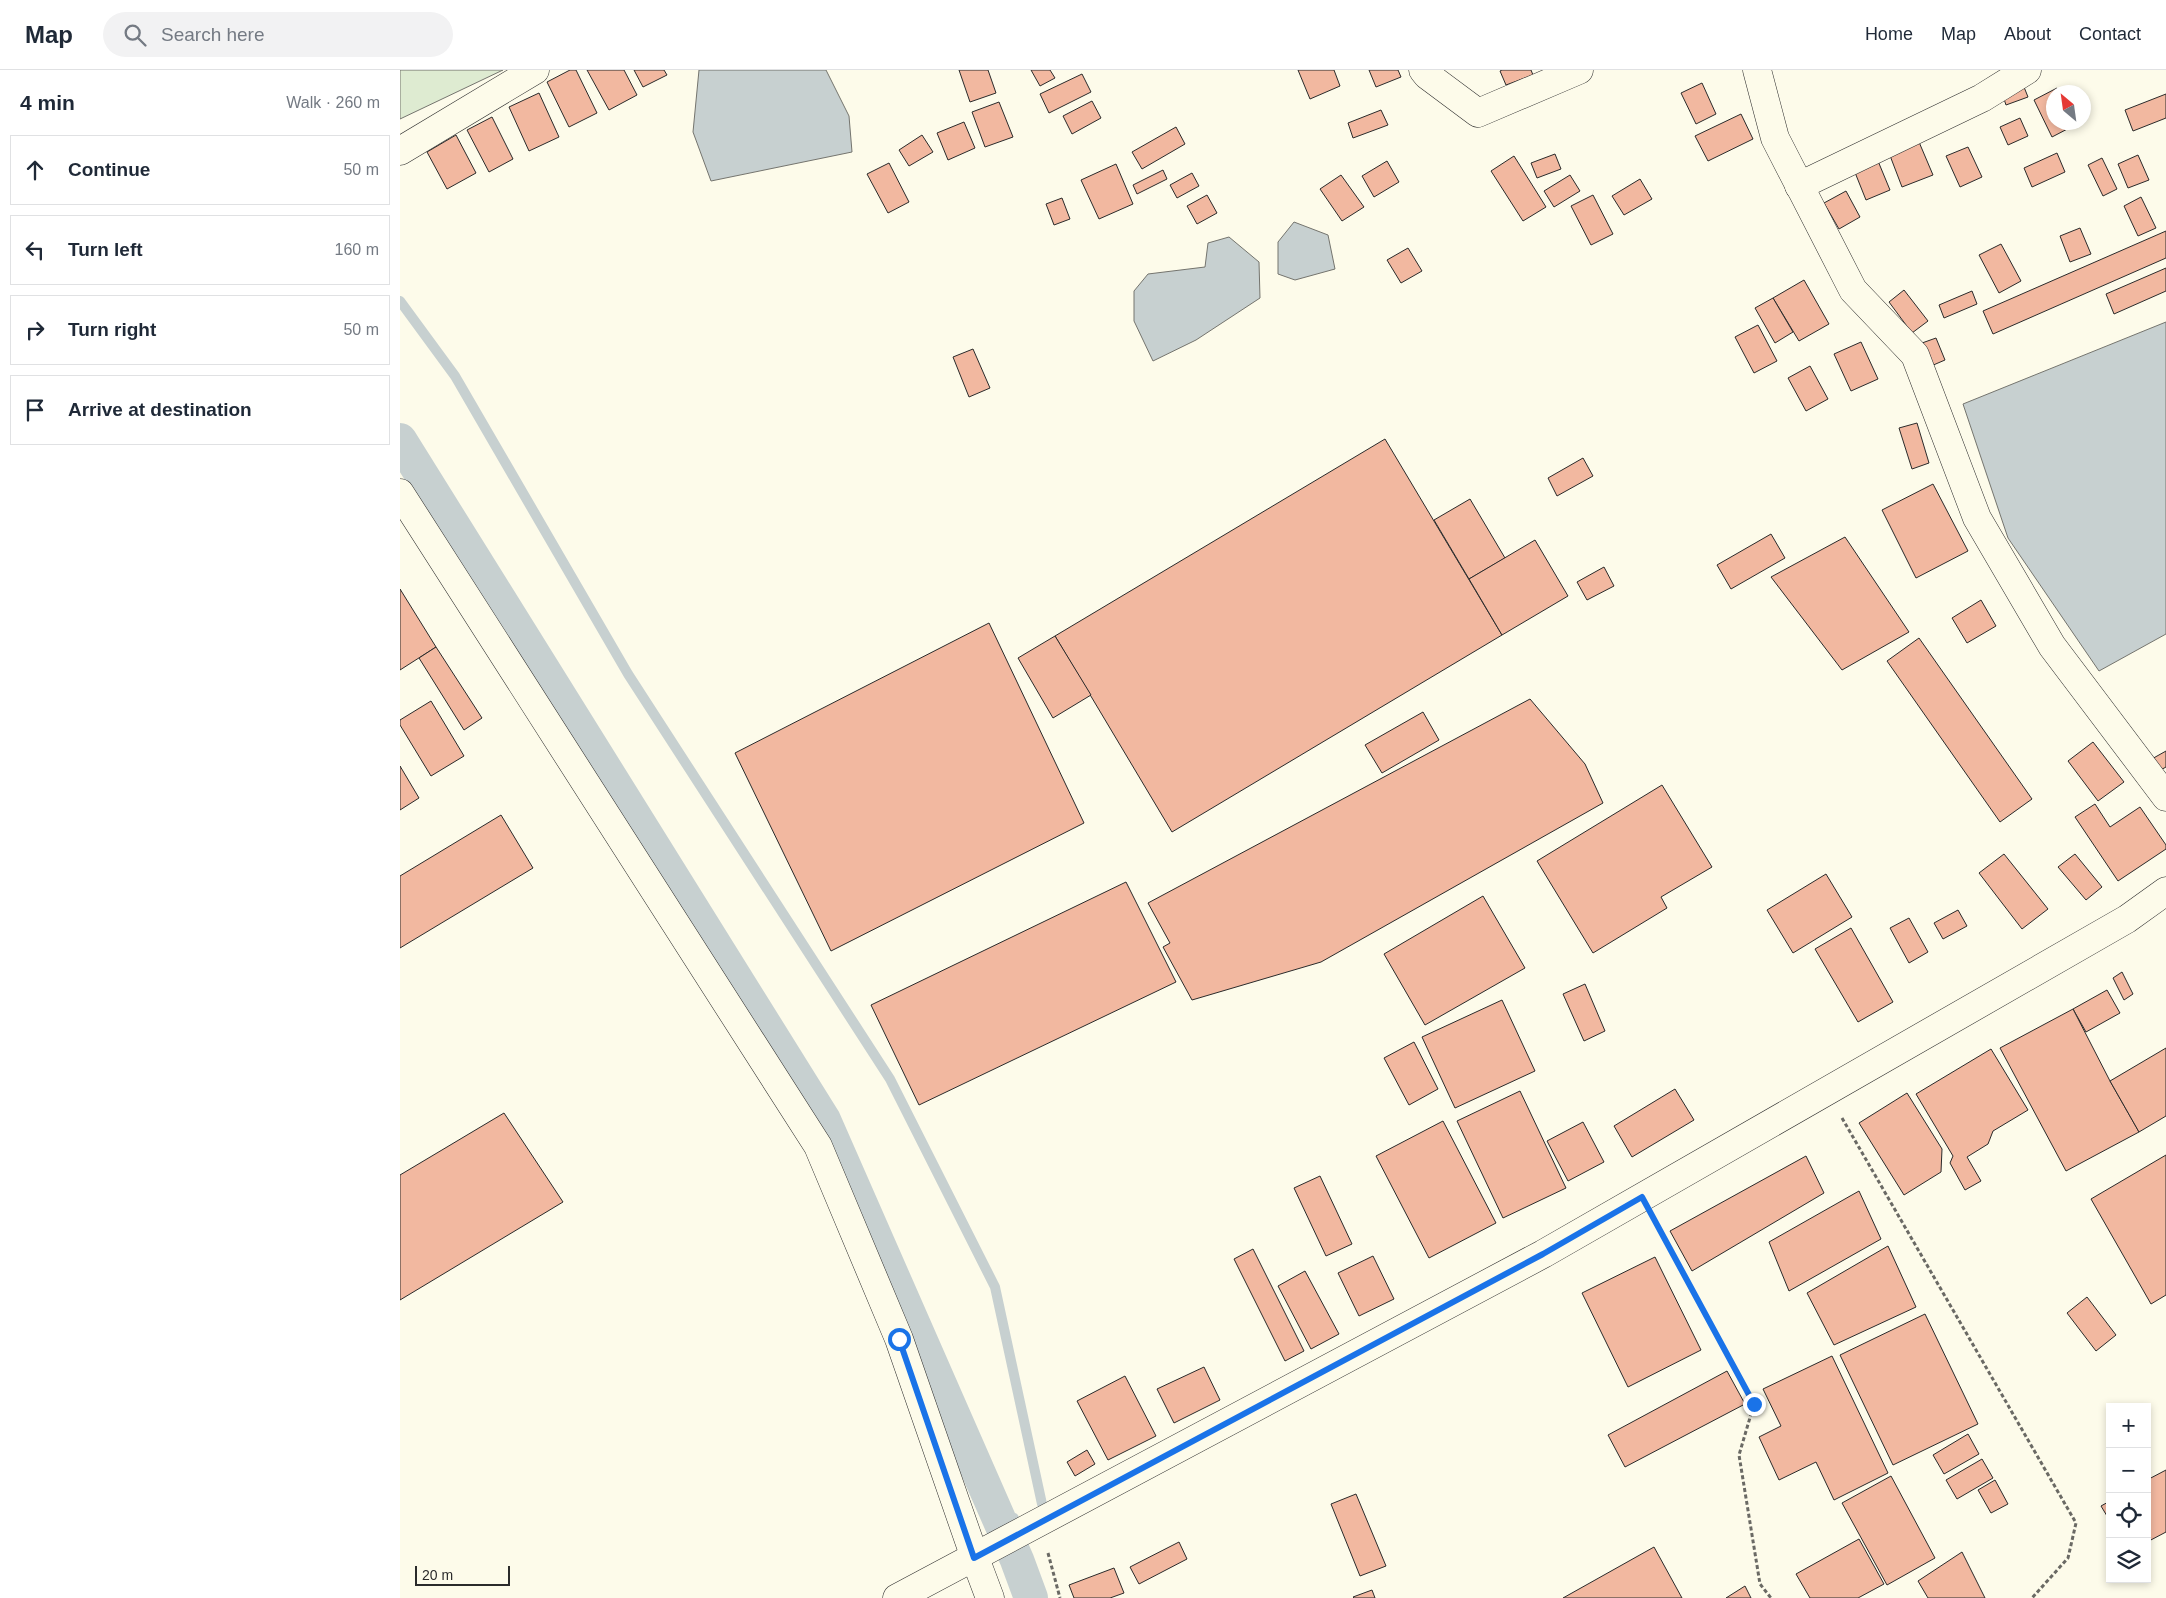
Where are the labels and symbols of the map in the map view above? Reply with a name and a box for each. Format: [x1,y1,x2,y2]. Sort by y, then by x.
north arrow [2046,85,2091,130]
route start [888,1328,911,1351]
route end [1743,1393,1766,1416]
scale bar [415,1563,510,1586]

